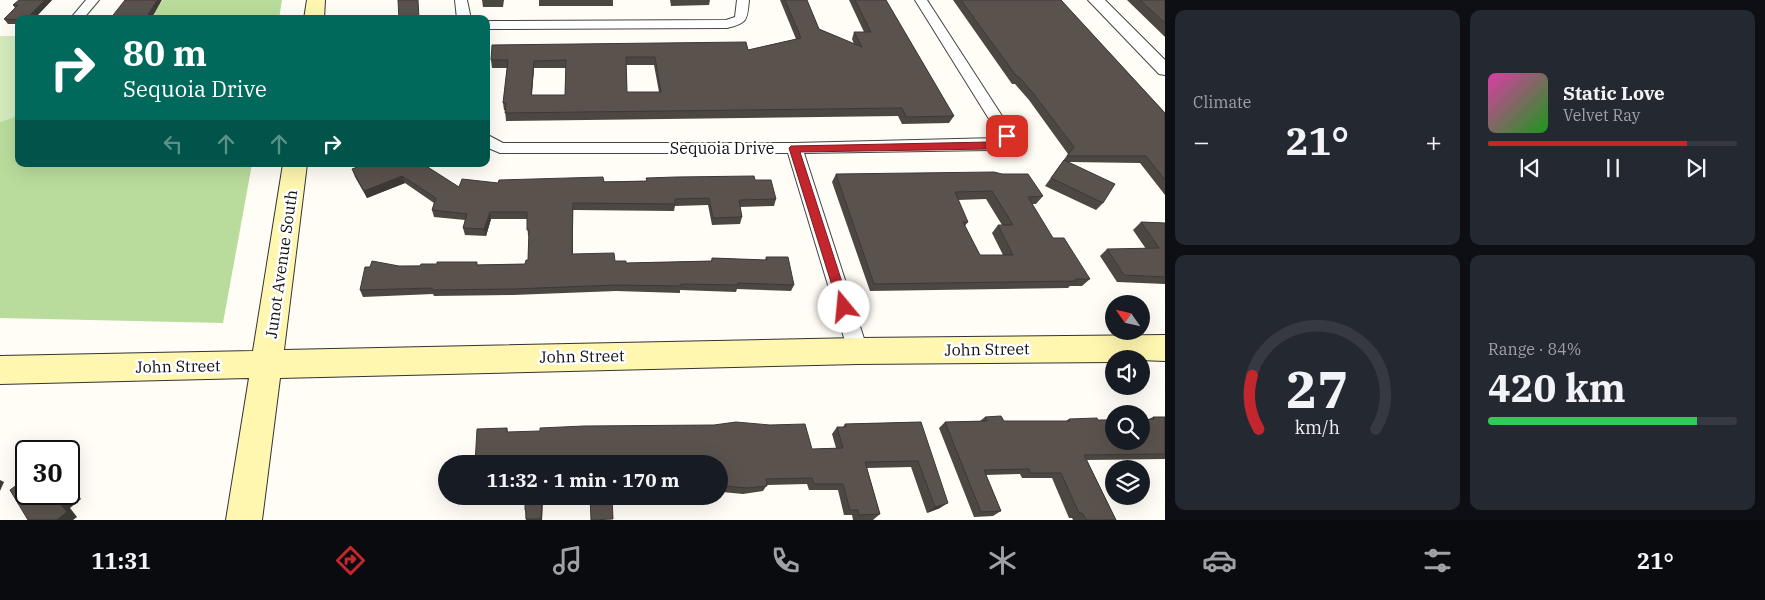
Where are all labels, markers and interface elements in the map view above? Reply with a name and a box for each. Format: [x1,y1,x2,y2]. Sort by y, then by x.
text: 80 m [123,30,207,76]
icon: right [40,35,105,100]
text: Sequoia Drive [123,74,267,103]
text: Static Love [1563,81,1665,105]
text: Climate [1193,92,1251,112]
text: Velvet Ray [1563,105,1640,125]
pin [986,115,1028,157]
text: 21° [1286,116,1349,165]
icon: arrive [993,122,1021,150]
text: − [1193,123,1210,160]
text: + [1425,123,1442,160]
icon: left [159,130,187,158]
icon: ahead [212,130,240,158]
icon: ahead [265,130,293,158]
icon: right [318,130,346,158]
street label: Sequoia Drive [670,138,774,158]
icon: previous [1516,154,1544,182]
icon: pause [1599,154,1627,182]
icon: next [1682,154,1710,182]
street label: Junot Avenue South [261,188,301,339]
position arrow [817,280,869,332]
north arrow [1105,295,1150,340]
map controls [1105,295,1150,505]
street label: John Street [944,338,1030,360]
text: Range · 84% [1488,339,1581,359]
street label: John Street [539,345,625,367]
button: sound [1105,350,1150,395]
street label: John Street [135,355,221,377]
text: 27 [1286,355,1349,422]
text: 420 km [1488,363,1626,412]
button: search [1105,405,1150,450]
text: km/h [1295,416,1340,439]
speed limit sign: 30 [15,440,80,505]
button: layers [1105,460,1150,505]
text: 11:32 · 1 min · 170 m [487,468,679,492]
icon: directions [333,543,368,578]
icon: music [550,543,585,578]
icon: phone [768,543,803,578]
icon: climate [985,543,1020,578]
icon: car [1202,543,1237,578]
icon: filters [1420,543,1455,578]
text: 11:31 [91,546,151,575]
text: 21° [1637,546,1674,575]

